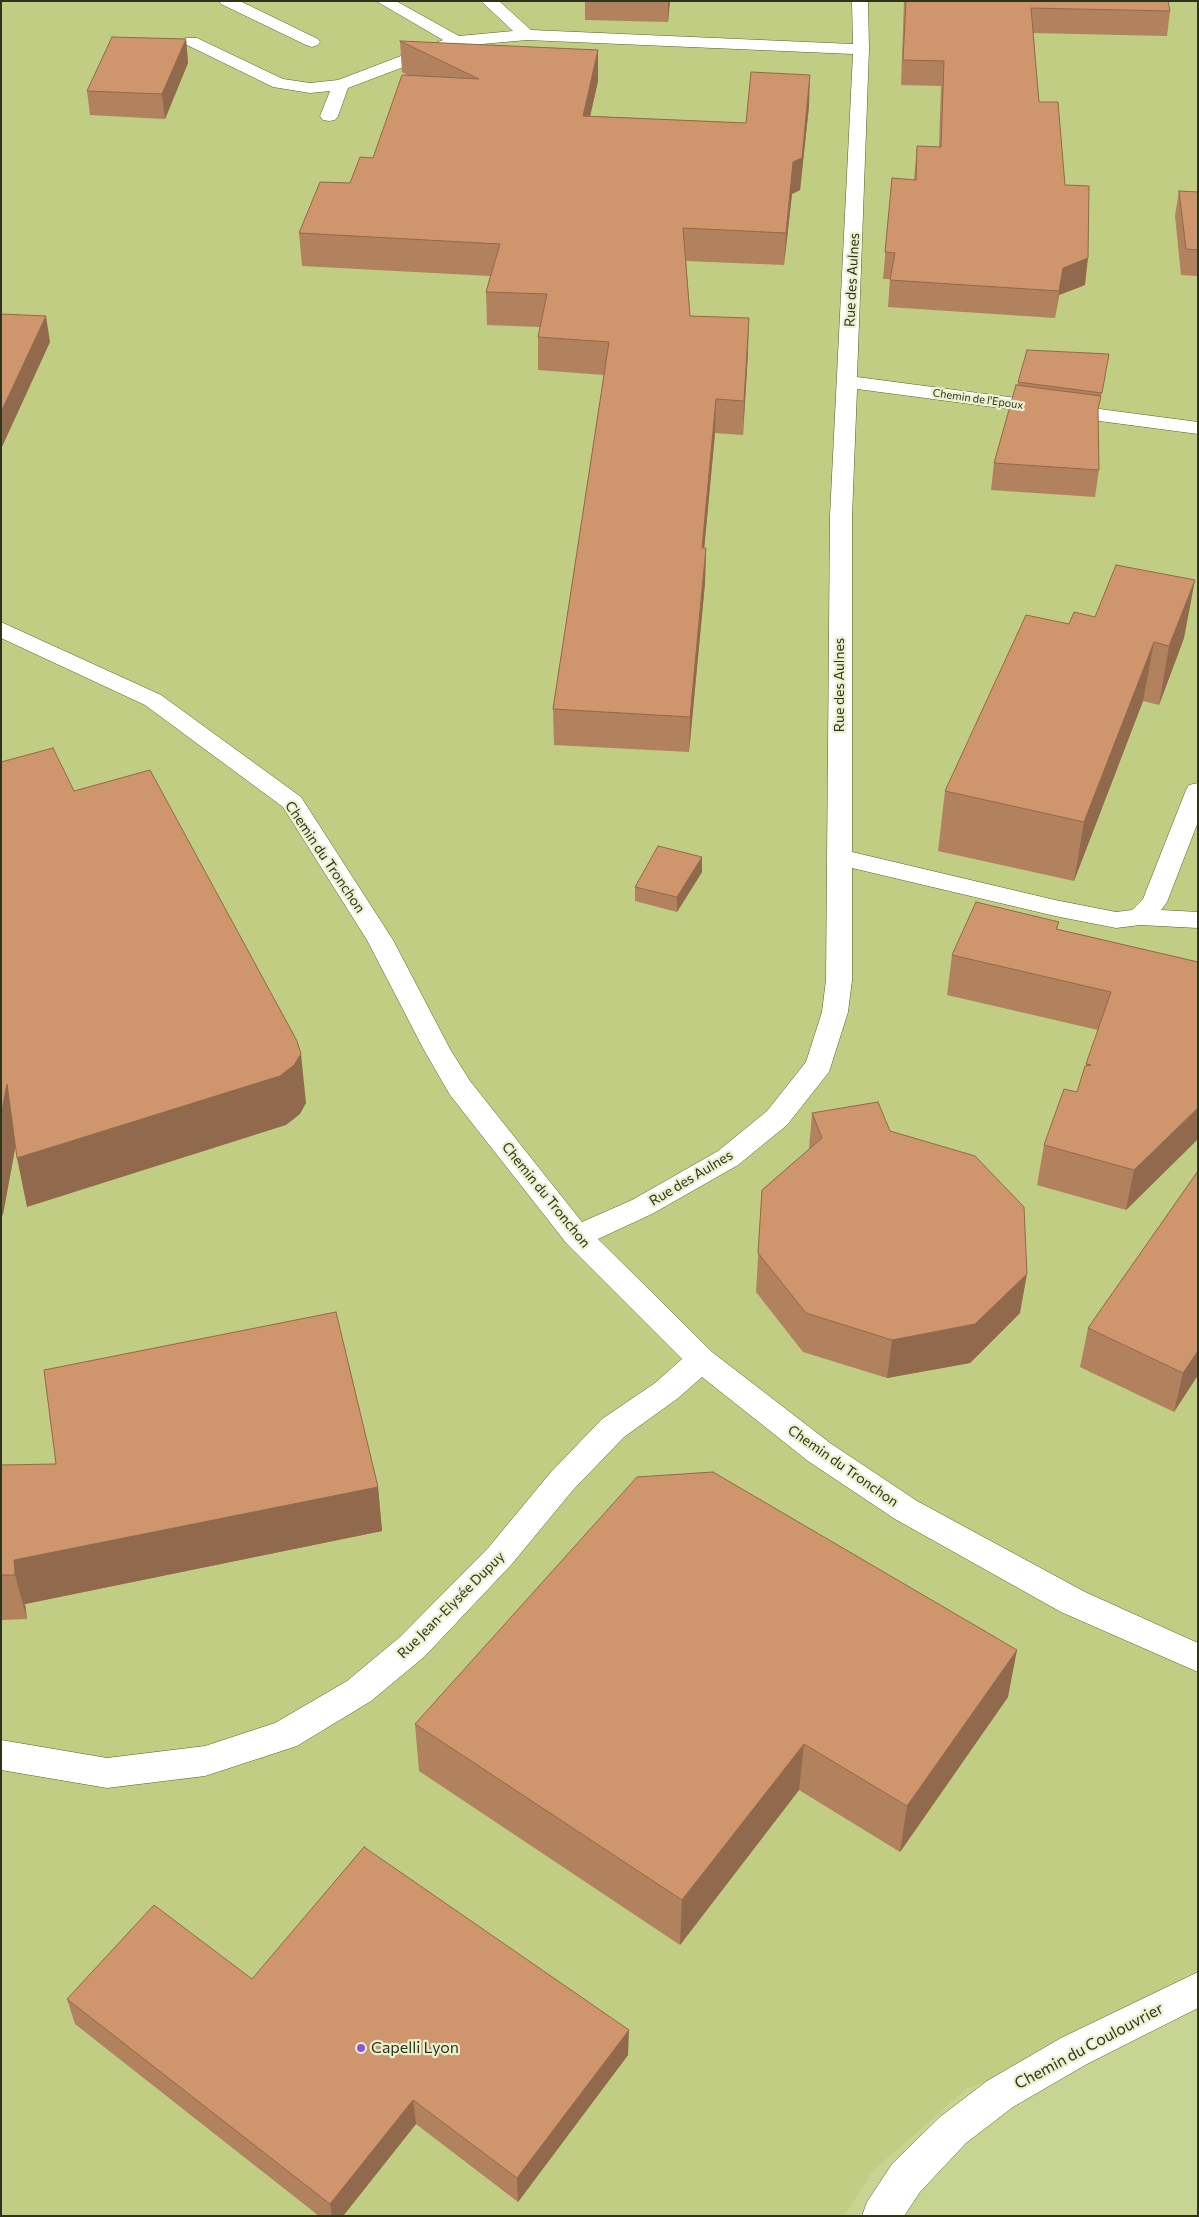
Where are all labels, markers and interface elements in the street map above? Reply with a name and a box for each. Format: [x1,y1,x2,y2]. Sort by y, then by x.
street label: Rue des Aulnes [841,232,863,328]
street label: Chemin de l'Epoux [932,386,1024,412]
street label: Rue des Aulnes [831,638,847,732]
street label: Chemin du Tronchon [281,798,369,916]
street label: Chemin du Tronchon [498,1139,594,1251]
street label: Rue des Aulnes [646,1146,736,1210]
street label: Chemin du Tronchon [785,1422,901,1510]
street label: Rue Jean-Elysée Dupuy [394,1548,508,1662]
street label: Chemin du Coulouvrier [1011,1999,1167,2093]
place label: Capelli Lyon [371,2038,459,2058]
marker: Capelli Lyon [355,2042,367,2054]

